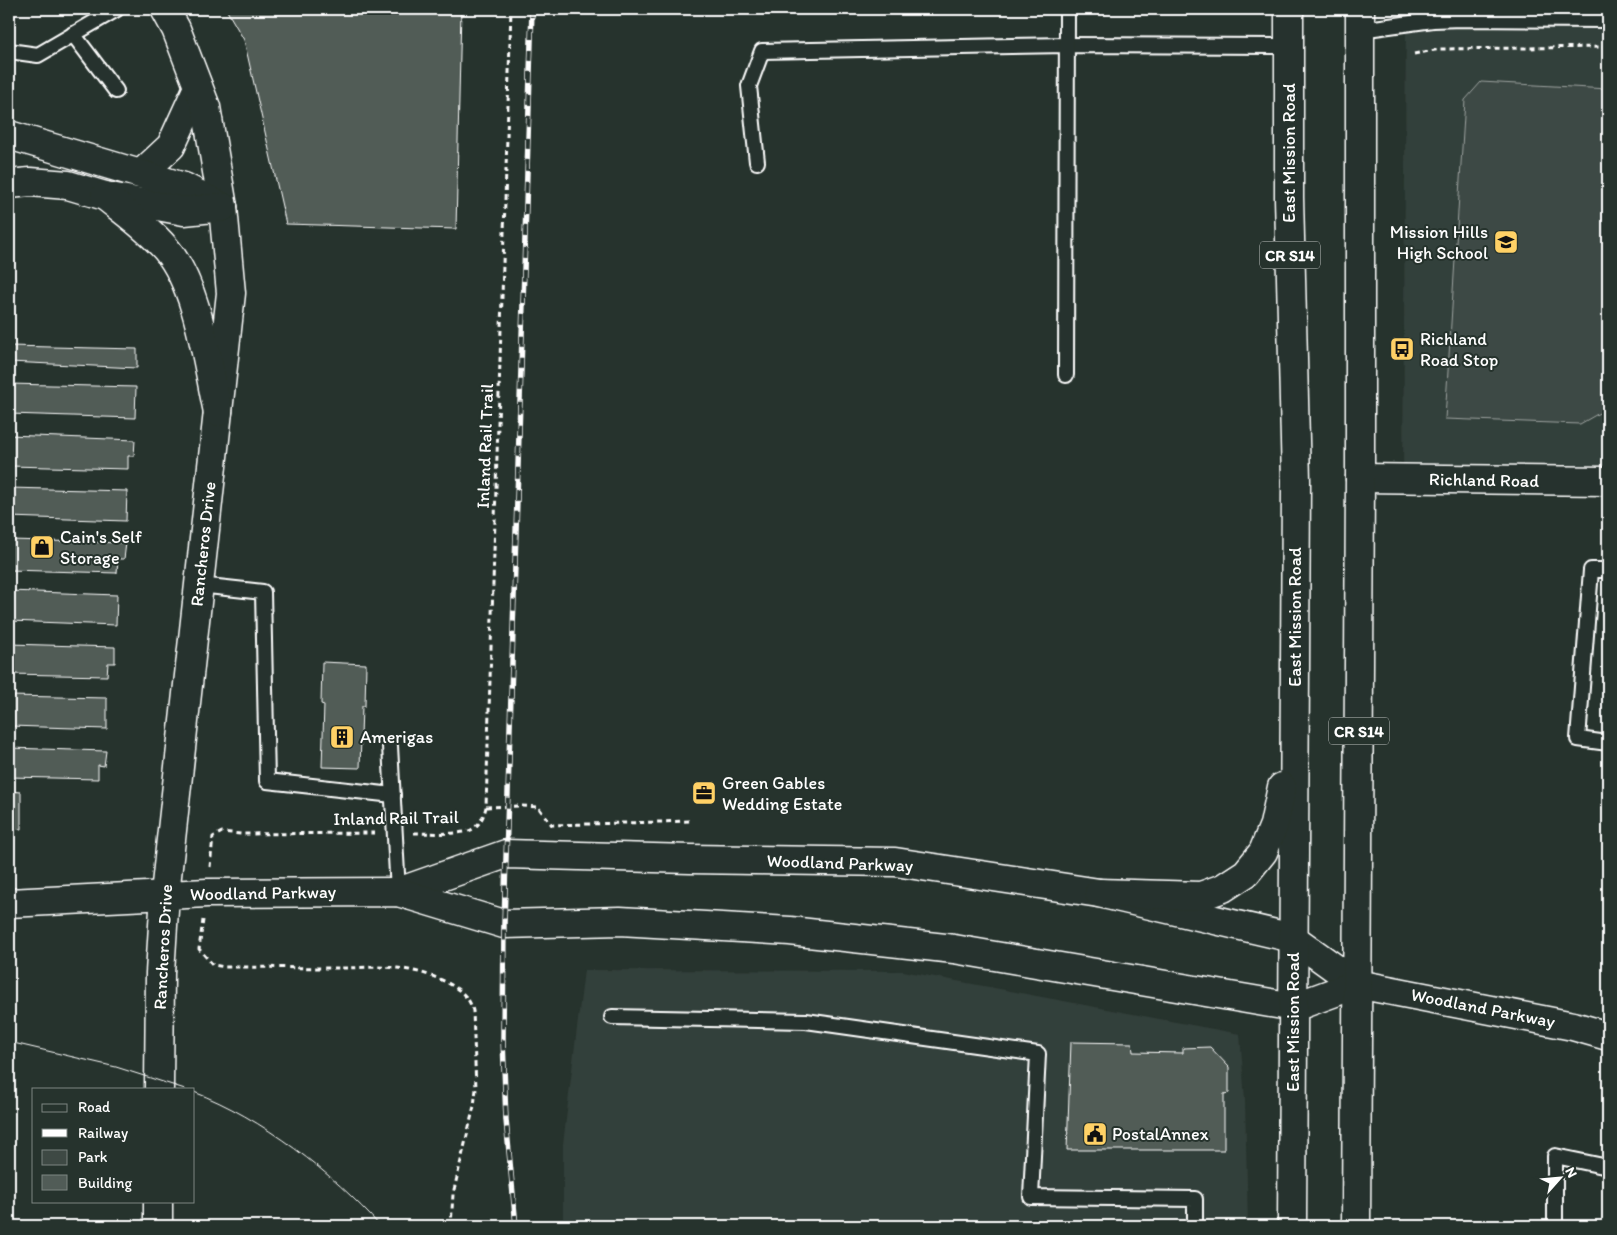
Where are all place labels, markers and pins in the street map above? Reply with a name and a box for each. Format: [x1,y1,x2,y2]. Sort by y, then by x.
place label: Mission Hills High School [1390,221,1488,264]
school or university icon: Mission Hills High School [1493,229,1519,255]
place label: Richland Road Stop [1420,328,1498,371]
bus stop icon: Richland Road Stop [1389,336,1415,362]
place label: Cain's Self Storage [60,526,142,569]
shop icon: Cain's Self Storage [29,534,55,560]
building icon: Amerigas [329,724,355,750]
place label: Amerigas [360,726,433,748]
place label: Green Gables Wedding Estate [722,772,842,815]
office icon: Green Gables Wedding Estate [691,780,717,806]
public building icon: PostalAnnex [1082,1121,1108,1147]
place label: PostalAnnex [1112,1123,1209,1145]

